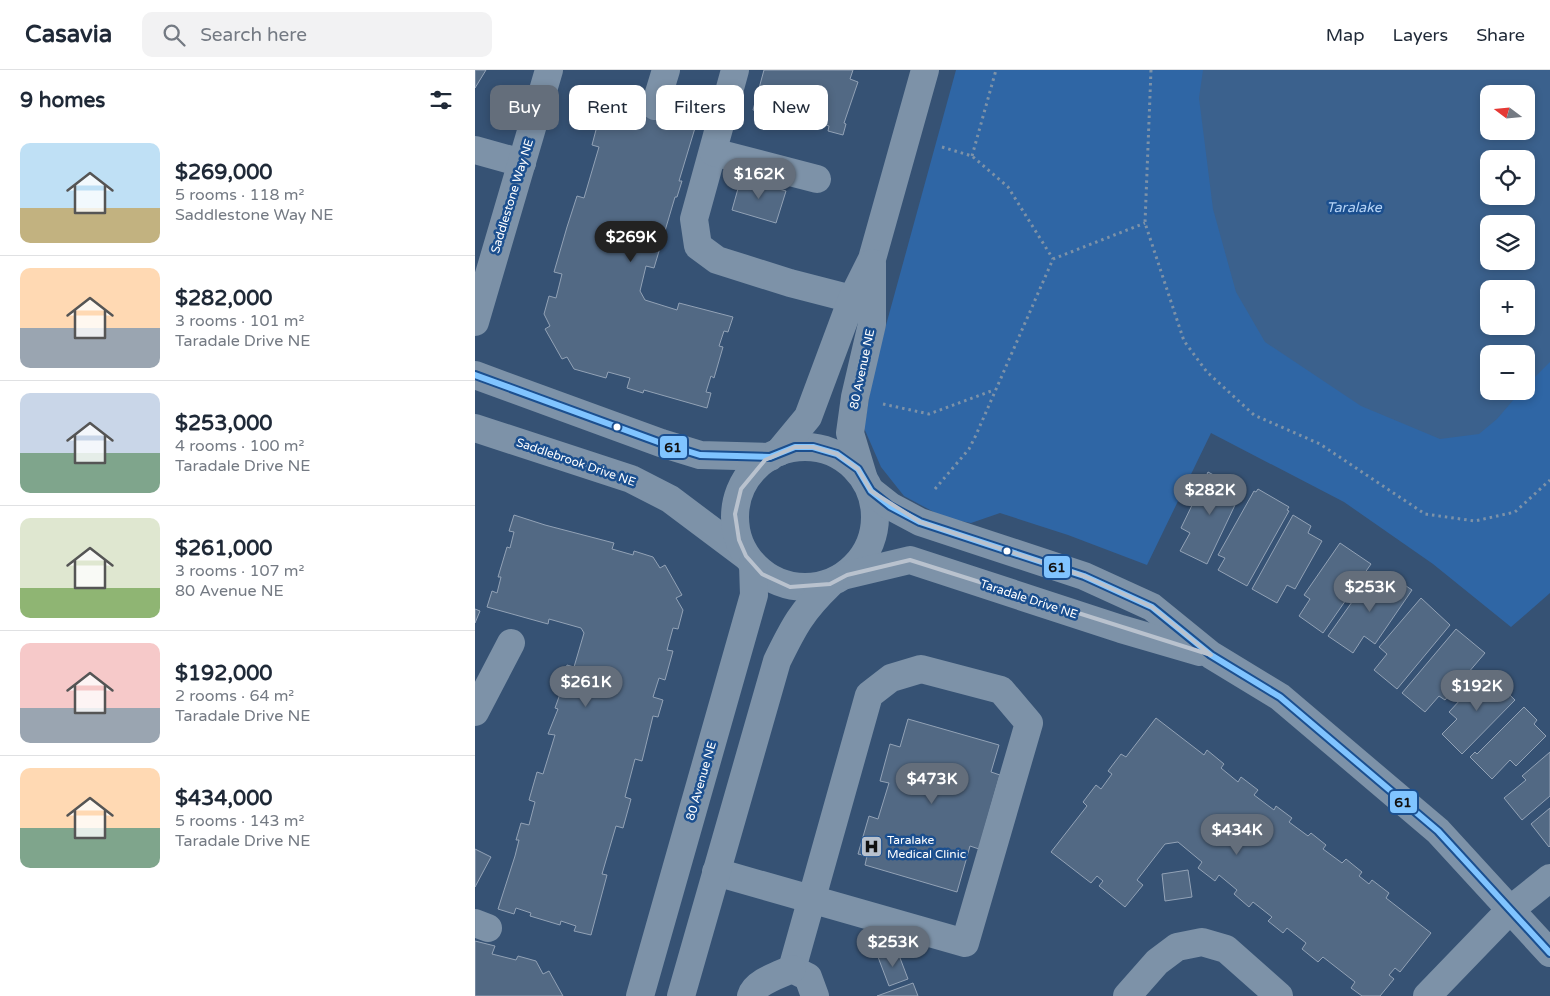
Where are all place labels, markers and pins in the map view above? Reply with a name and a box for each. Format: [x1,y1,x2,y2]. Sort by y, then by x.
pin: $162K [724,158,794,200]
pin: $269K [596,220,666,263]
unlabelled marker [612,422,622,432]
pin: $282K [1175,474,1245,516]
unlabelled marker [1002,546,1012,556]
pin: $253K [1335,570,1405,613]
pin: $261K [551,666,621,708]
pin: $192K [1442,670,1512,712]
pin: $473K [897,762,967,805]
pin: $434K [1202,814,1272,856]
place label: Taralake Medical Clinic [887,833,966,861]
hospital icon: Taralake Medical Clinic [859,835,883,859]
pin: $253K [858,926,928,968]

